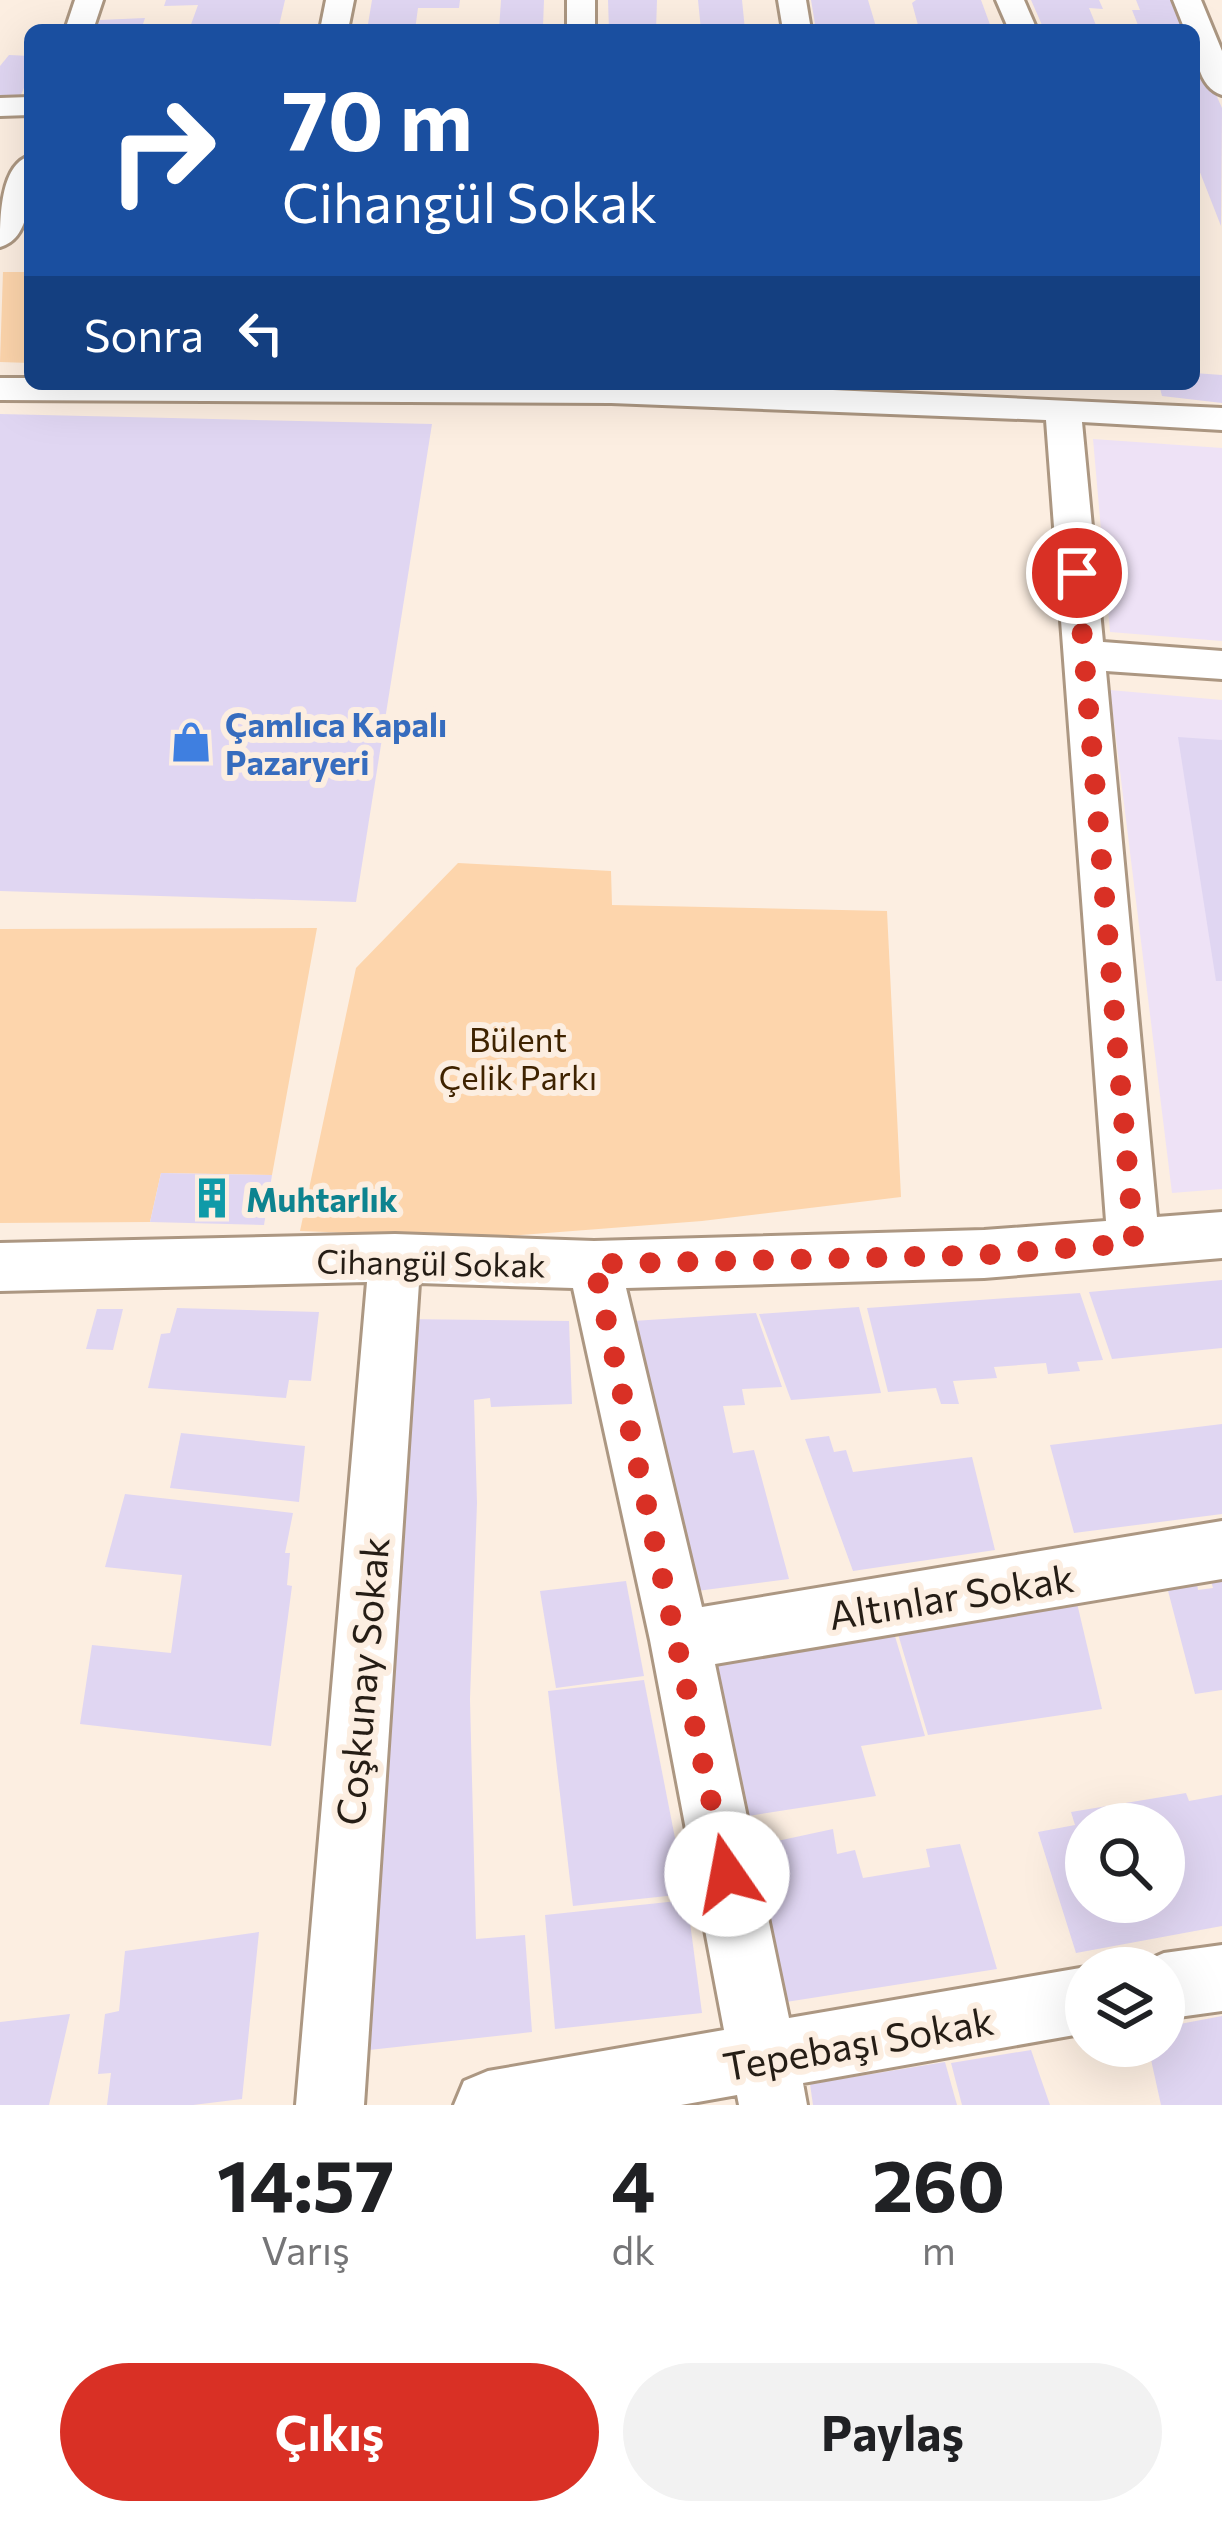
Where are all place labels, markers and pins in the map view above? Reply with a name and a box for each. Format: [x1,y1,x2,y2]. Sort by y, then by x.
pin [1026,522,1128,624]
place label: Çamlıca Kapalı Pazaryeri [225,703,447,782]
shop icon: Çamlıca Kapalı Pazaryeri [168,719,214,765]
building icon: Muhtarlık [189,1175,235,1221]
place label: Muhtarlık [246,1178,398,1219]

